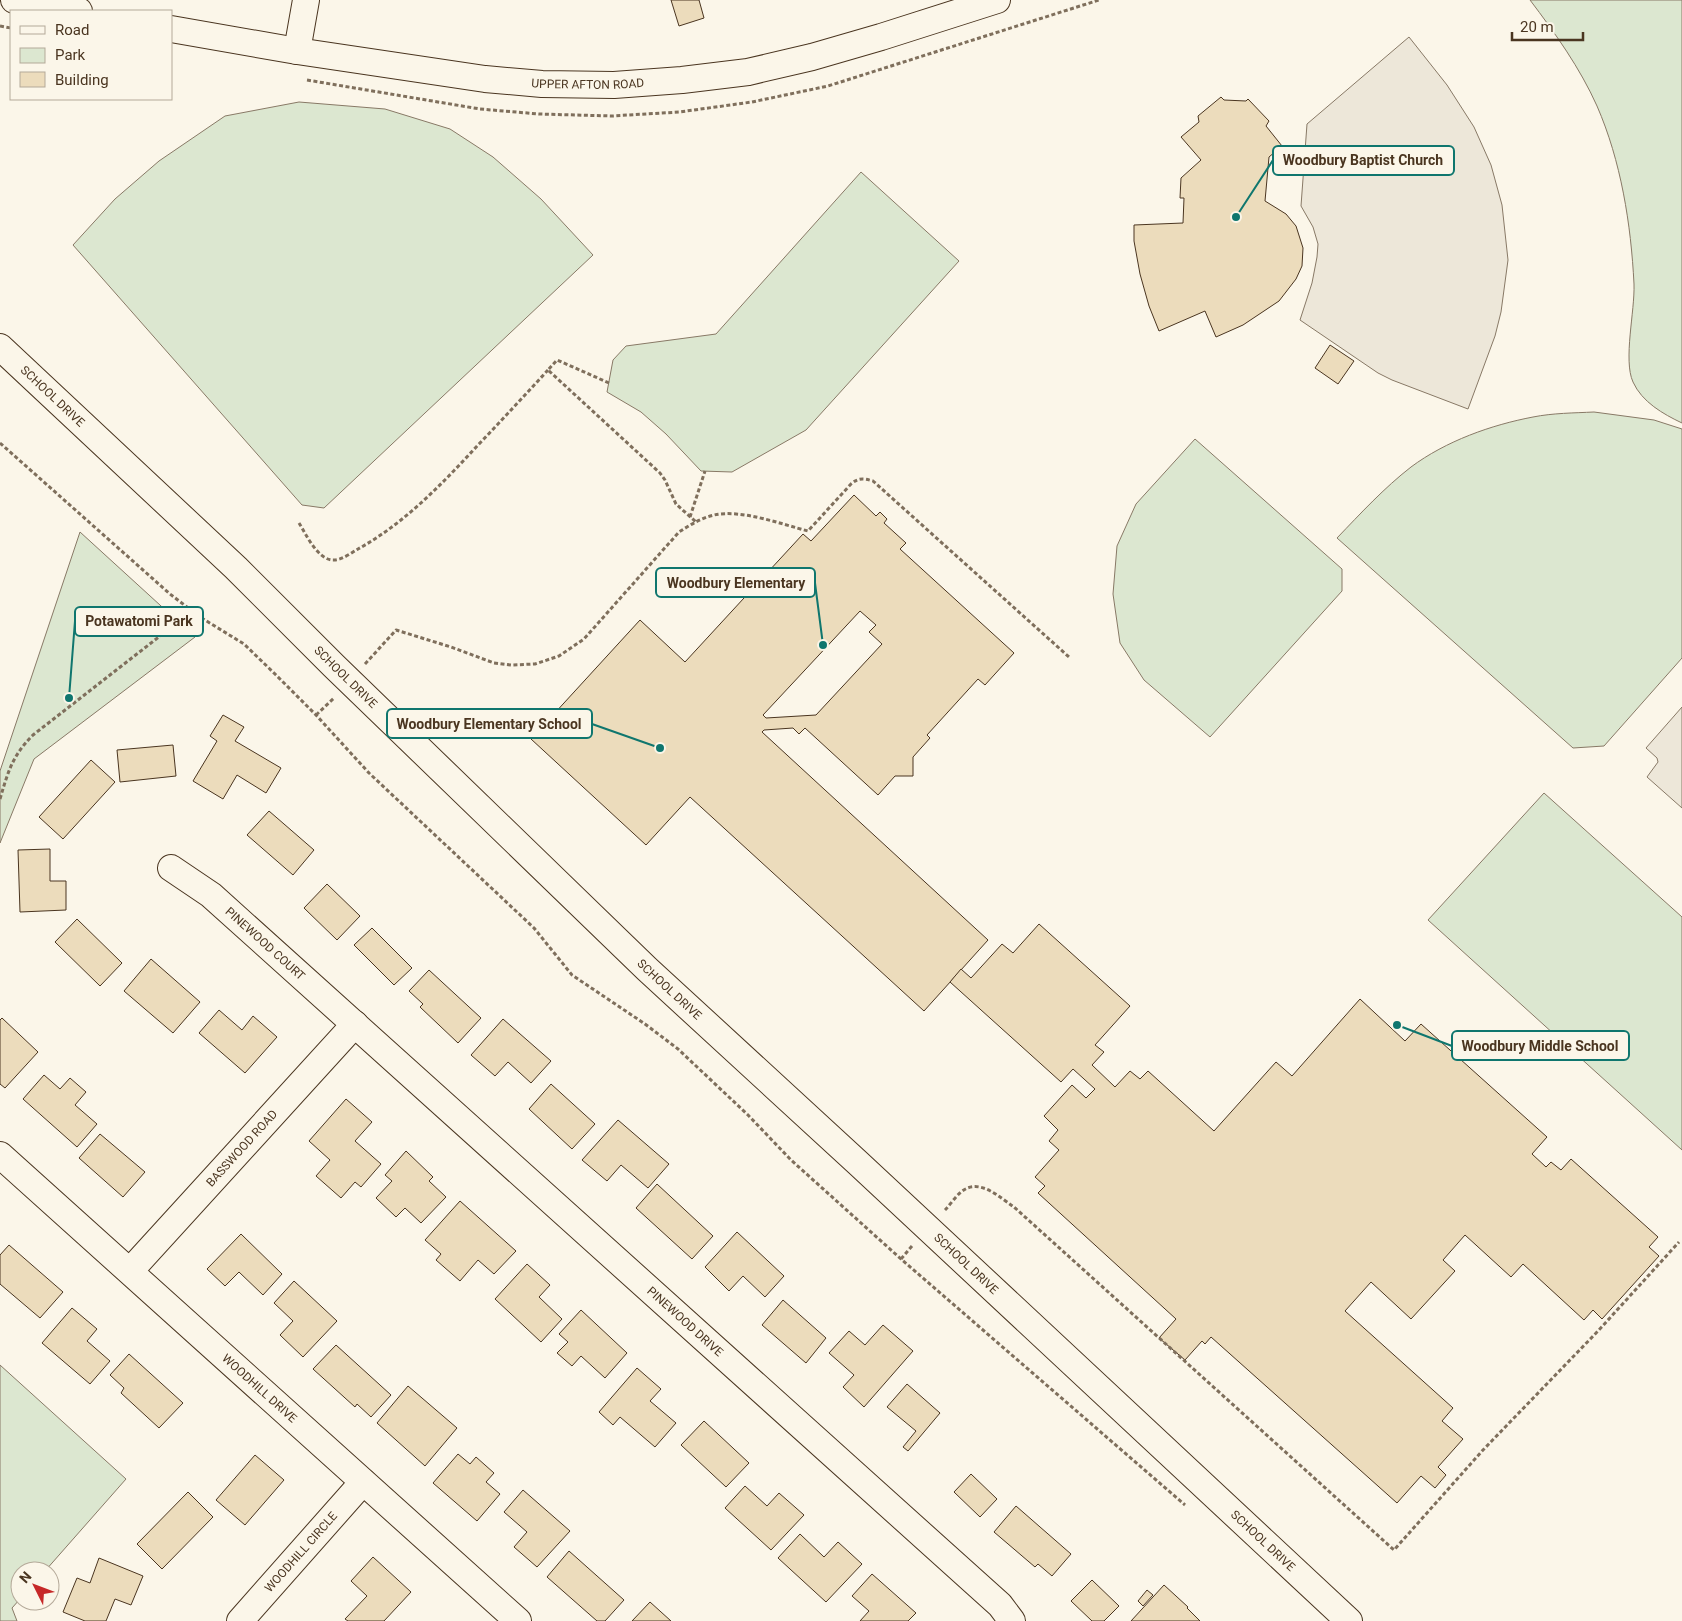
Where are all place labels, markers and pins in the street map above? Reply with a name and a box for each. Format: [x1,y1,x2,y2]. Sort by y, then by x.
callout: Woodbury Baptist Church [1273,146,1454,175]
callout: Woodbury Elementary [656,568,815,597]
callout: Potawatomi Park [75,607,203,636]
callout: Woodbury Elementary School [387,709,592,738]
callout: Woodbury Middle School [1452,1031,1629,1060]

